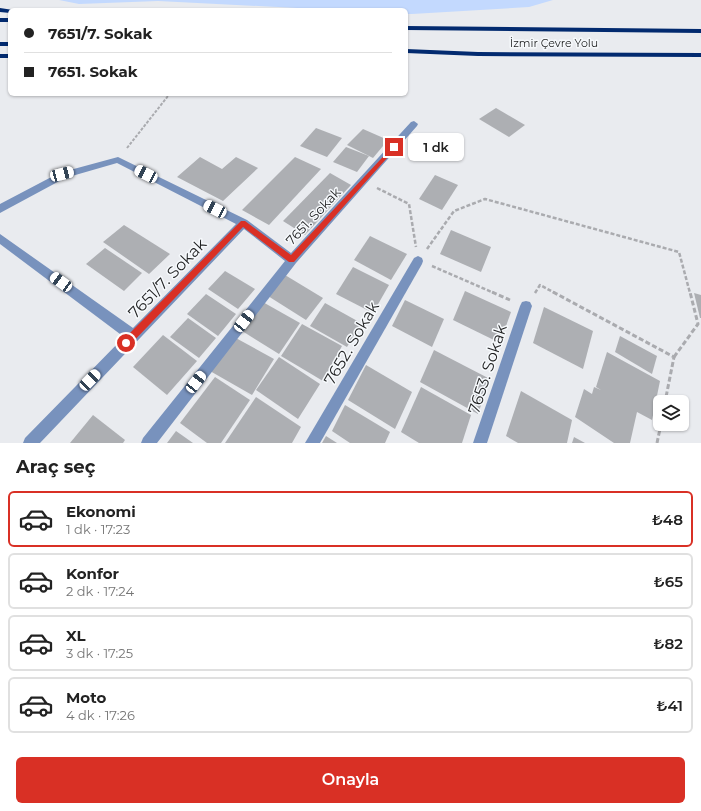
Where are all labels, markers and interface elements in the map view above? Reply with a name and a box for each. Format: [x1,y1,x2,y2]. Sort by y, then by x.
text: 7651/7. Sokak [48,24,152,43]
street label: İzmir Çevre Yolu [510,36,598,50]
text: 7651. Sokak [48,62,138,81]
callout: 1 dk [408,133,464,161]
route end [385,138,403,156]
text: 1 dk [423,139,449,155]
car [133,163,159,185]
car [49,165,75,183]
street label: 7651. Sokak [282,184,344,248]
car [202,198,228,220]
street label: 7651/7. Sokak [124,234,211,322]
car [48,270,74,294]
street label: 7652. Sokak [320,298,383,388]
car [232,308,256,334]
street label: 7653. Sokak [464,322,511,416]
route start [117,334,135,352]
car [77,367,103,393]
car [184,369,208,395]
map controls [653,395,689,431]
button: layers [653,395,689,431]
text: Araç seç [16,456,95,478]
icon: car [18,501,54,537]
text: Ekonomi [66,502,136,521]
text: ₺48 [652,510,683,529]
text: 1 dk · 17:23 [66,521,130,537]
icon: car [18,563,54,599]
text: Konfor [66,564,119,583]
text: ₺65 [654,572,683,591]
text: 2 dk · 17:24 [66,583,134,599]
icon: car [18,625,54,661]
text: XL [66,626,85,645]
text: ₺82 [654,634,683,653]
text: 3 dk · 17:25 [66,645,133,661]
icon: car [18,687,54,723]
text: Moto [66,688,106,707]
text: ₺41 [657,696,683,715]
text: 4 dk · 17:26 [66,707,135,723]
button: Onayla [16,757,685,803]

